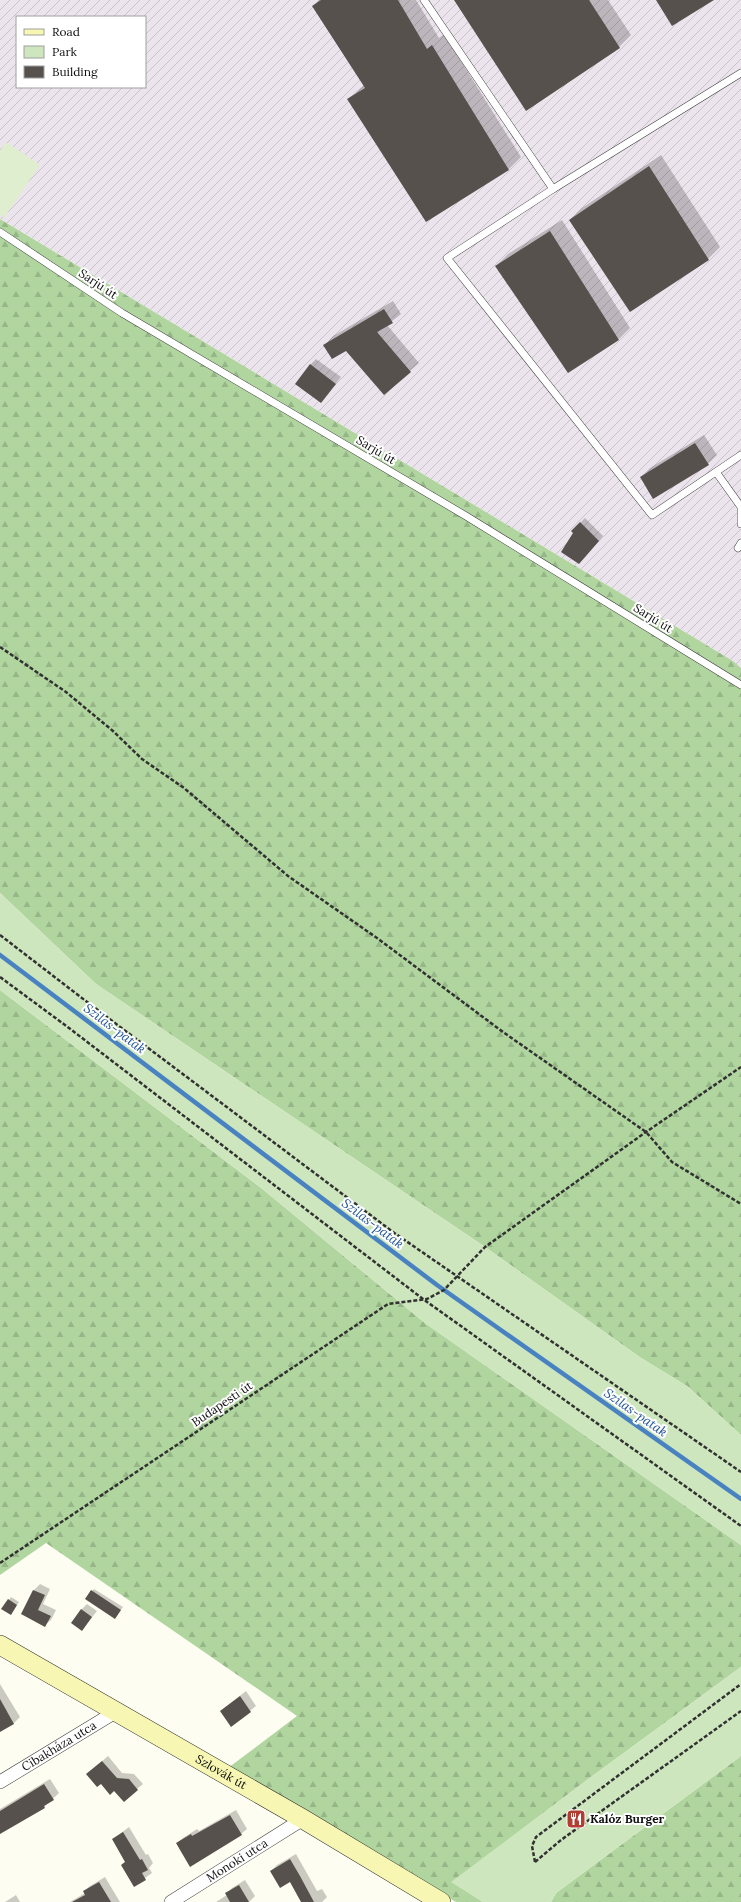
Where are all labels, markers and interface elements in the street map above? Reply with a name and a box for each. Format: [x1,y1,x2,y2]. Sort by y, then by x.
legend [16,16,146,88]
text: Road [52,24,80,39]
text: Park [52,44,78,59]
text: Building [52,64,98,79]
street label: Sarjú út [76,265,121,302]
street label: Sarjú út [354,432,399,467]
street label: Sarjú út [631,600,676,636]
water label: Szilas-patak [80,1000,149,1057]
water label: Szilas-patak [338,1195,407,1252]
street label: Budapesti út [188,1378,255,1429]
water label: Szilas-patak [601,1384,671,1441]
street label: Cibakháza utca [19,1717,99,1774]
street label: Szlovák út [193,1751,250,1792]
restaurant icon: Kalóz Burger [565,1808,587,1830]
place label: Kalóz Burger [590,1811,665,1826]
street label: Monoki utca [203,1835,270,1885]

